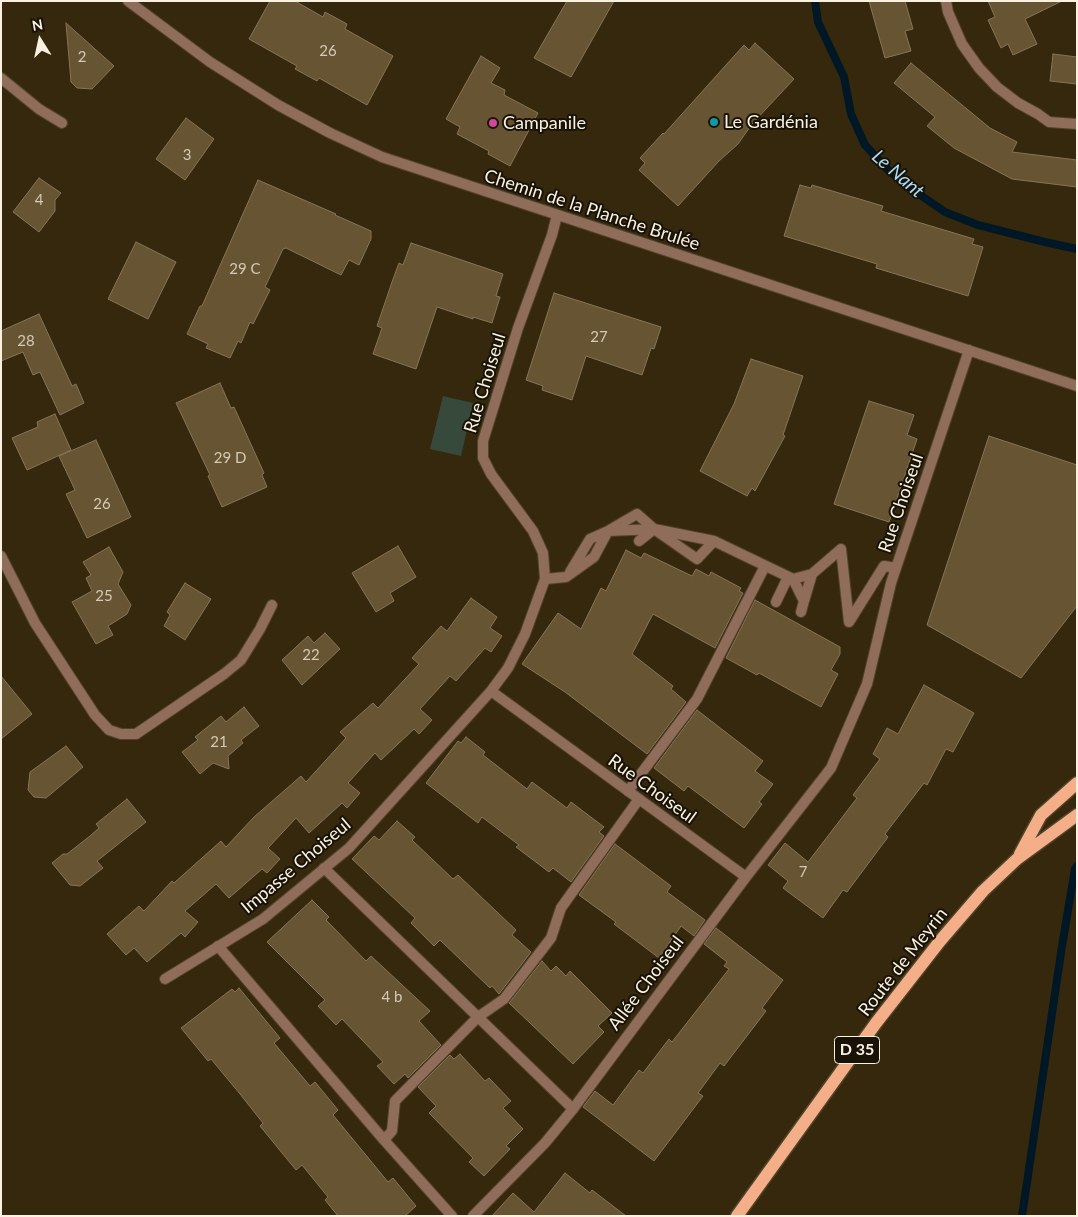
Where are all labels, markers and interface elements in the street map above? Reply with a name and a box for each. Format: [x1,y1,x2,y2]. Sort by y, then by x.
north arrow [15,15,65,65]
text: N [31,15,44,34]
house number: 26 [319,42,337,60]
house number: 2 [78,48,86,66]
place label: Le Gardénia [724,111,818,133]
place label: Campanile [503,112,586,134]
marker: Le Gardénia [708,116,720,128]
marker: Campanile [487,117,499,129]
water label: Le Nant [867,145,929,203]
house number: 3 [183,146,191,164]
street label: Chemin de la Planche Brulée [481,165,703,255]
house number: 4 [35,191,43,209]
house number: 29 C [229,260,261,278]
house number: 27 [590,328,608,346]
street label: Rue Choiseul [460,330,510,436]
house number: 28 [17,332,35,350]
house number: 29 D [214,449,246,467]
street label: Rue Choiseul [874,451,928,555]
house number: 26 [93,495,111,513]
house number: 25 [95,587,113,605]
house number: 22 [302,646,320,664]
house number: 21 [210,733,228,751]
street label: Rue Choiseul [604,750,700,828]
street label: Impasse Choiseul [237,814,355,918]
house number: 7 [799,863,807,881]
street label: Route de Meyrin [854,904,952,1020]
street label: Allée Choiseul [604,932,688,1034]
house number: 4 b [382,988,402,1006]
road number: D 35 [834,1036,880,1064]

